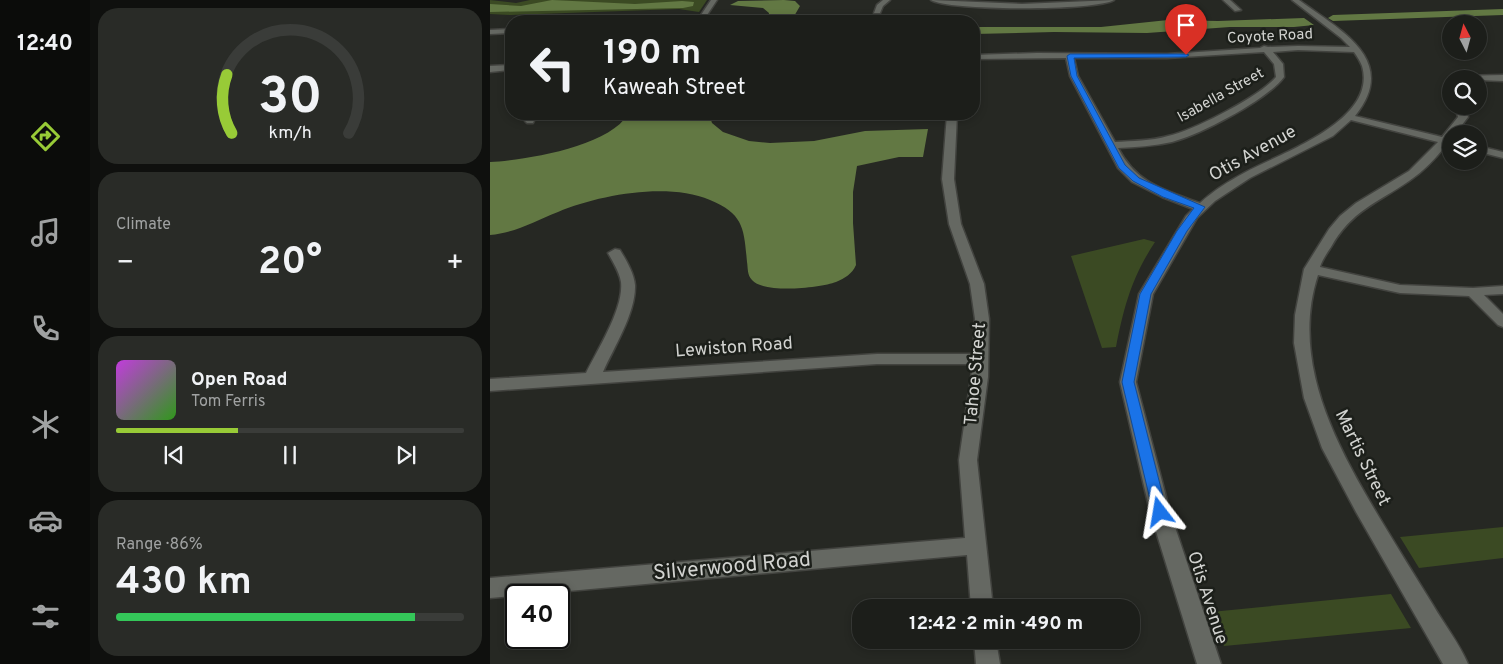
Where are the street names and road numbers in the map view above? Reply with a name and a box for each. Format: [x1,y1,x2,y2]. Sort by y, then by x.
street label: Coyote Road [1227,25,1313,49]
street label: Isabella Street [1174,64,1268,128]
street label: Otis Avenue [1205,121,1301,187]
street label: Tahoe Street [960,322,992,426]
street label: Lewiston Road [674,332,794,364]
street label: Martis Street [1329,406,1395,510]
street label: Silverwood Road [652,547,812,587]
street label: Otis Avenue [1181,549,1233,647]

